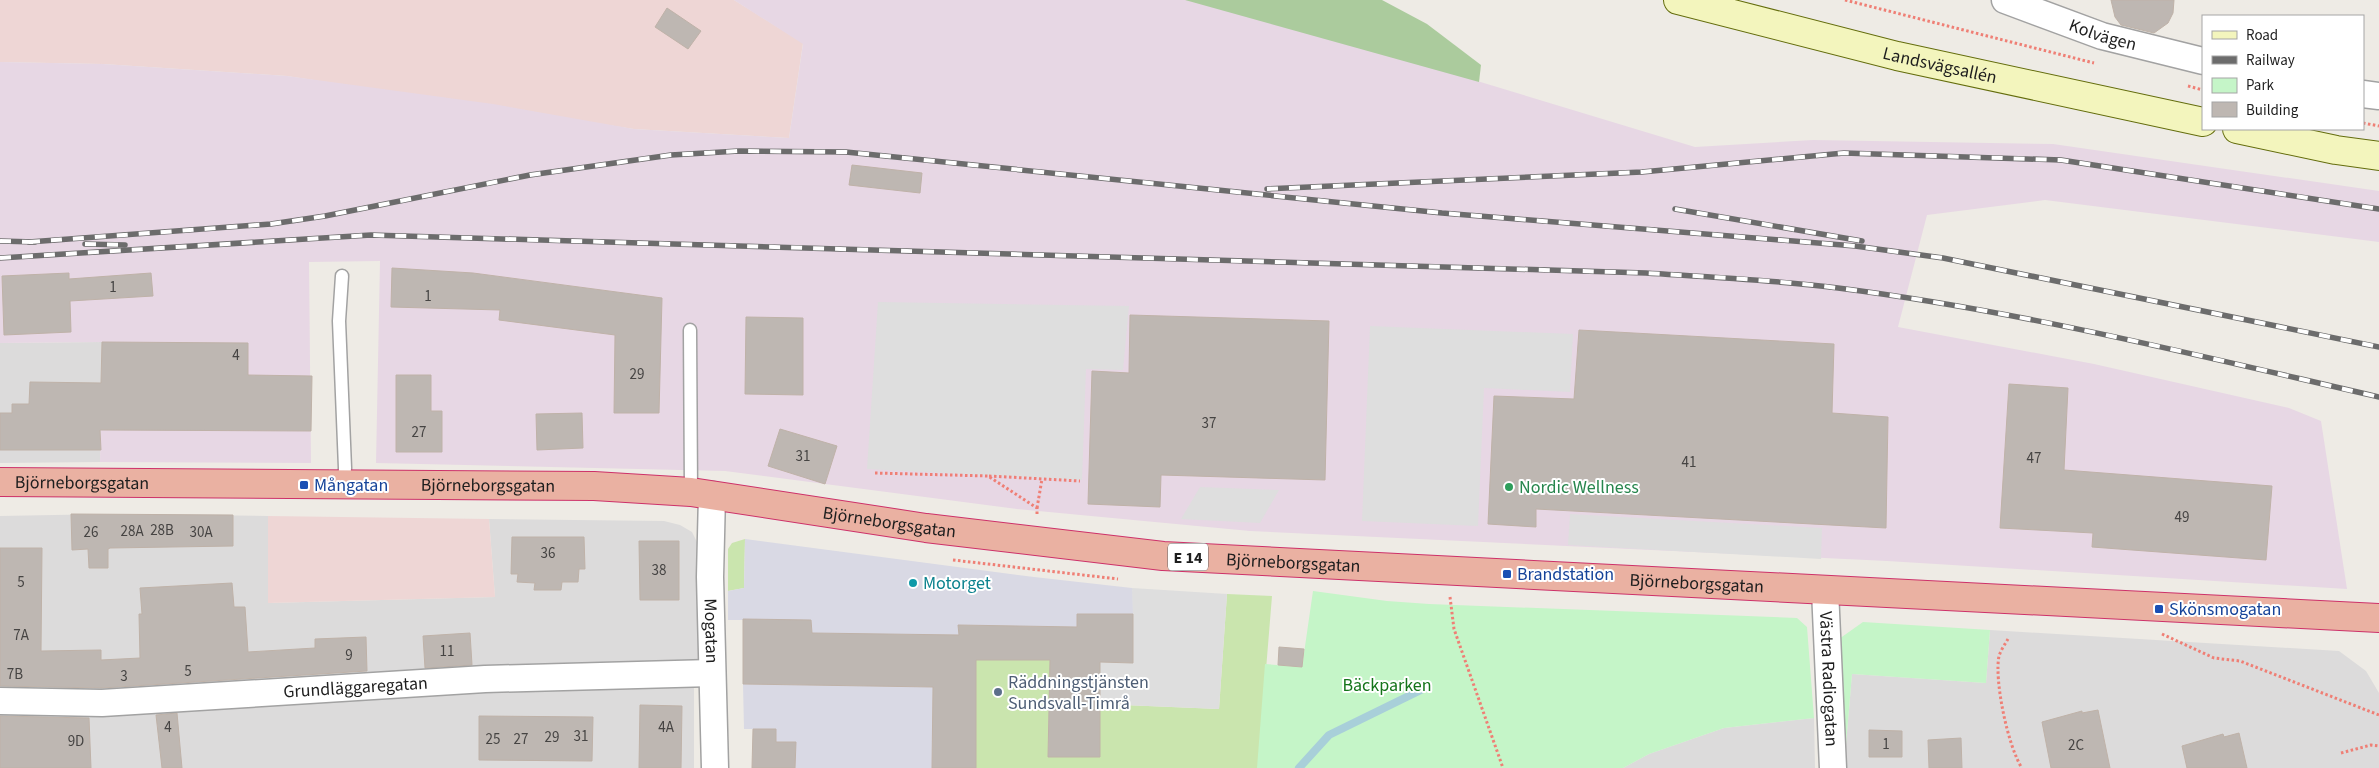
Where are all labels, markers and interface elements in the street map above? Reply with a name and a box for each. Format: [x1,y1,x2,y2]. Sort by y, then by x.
street label: Kolvägen [2065,13,2139,57]
legend [2202,15,2364,130]
text: Road [2246,25,2278,46]
street label: Landsvägsallén [1880,41,1999,90]
text: Railway [2246,50,2295,71]
text: Park [2246,75,2275,96]
text: Building [2246,100,2299,121]
house number: 1 [109,277,117,298]
house number: 1 [424,286,432,307]
house number: 4 [232,345,240,366]
house number: 29 [630,364,644,385]
house number: 37 [1202,413,1216,434]
house number: 27 [412,422,426,443]
house number: 31 [796,446,810,467]
house number: 47 [2027,448,2041,469]
house number: 41 [1682,452,1696,473]
street label: Björneborgsgatan [15,470,149,496]
place label: Mångatan [314,473,388,498]
street label: Björneborgsgatan [421,473,555,499]
place label: Nordic Wellness [1519,475,1639,500]
marker: Mångatan [298,479,310,491]
marker: Nordic Wellness [1503,481,1515,493]
street label: Björneborgsgatan [821,500,958,544]
house number: 49 [2175,507,2189,528]
house number: 28B [150,520,174,541]
house number: 28A [120,521,144,542]
house number: 26 [84,522,98,543]
house number: 30A [189,522,213,543]
house number: 36 [541,543,555,564]
road number: E 14 [1168,544,1208,570]
street label: Björneborgsgatan [1225,547,1361,579]
house number: 38 [652,560,666,581]
place label: Brandstation [1517,562,1614,587]
marker: Brandstation [1501,568,1513,580]
street label: Björneborgsgatan [1629,568,1765,600]
place label: Motorget [923,571,991,596]
house number: 5 [17,572,25,593]
marker: Motorget [907,577,919,589]
place label: Skönsmogatan [2169,597,2281,622]
street label: Mogatan [698,598,724,664]
marker: Skönsmogatan [2153,603,2165,615]
street label: Västra Radiogatan [1813,611,1844,747]
house number: 7A [13,625,30,646]
house number: 11 [440,641,454,662]
house number: 9 [345,645,353,666]
house number: 5 [184,661,192,682]
house number: 7B [7,664,23,685]
house number: 3 [120,666,128,687]
place label: Räddningstjänsten Sundsvall-Timrå [1008,670,1149,716]
street label: Grundläggaregatan [283,671,429,705]
park label: Bäckparken [1342,673,1432,698]
marker: Räddningstjänsten Sundsvall-Timrå [992,686,1004,698]
house number: 4 [164,717,172,738]
house number: 4A [658,717,675,738]
house number: 31 [574,726,588,747]
house number: 29 [545,727,559,748]
house number: 25 [486,729,500,750]
house number: 27 [514,729,528,750]
house number: 9D [68,731,84,752]
house number: 1 [1882,734,1890,755]
house number: 2C [2068,735,2084,756]

